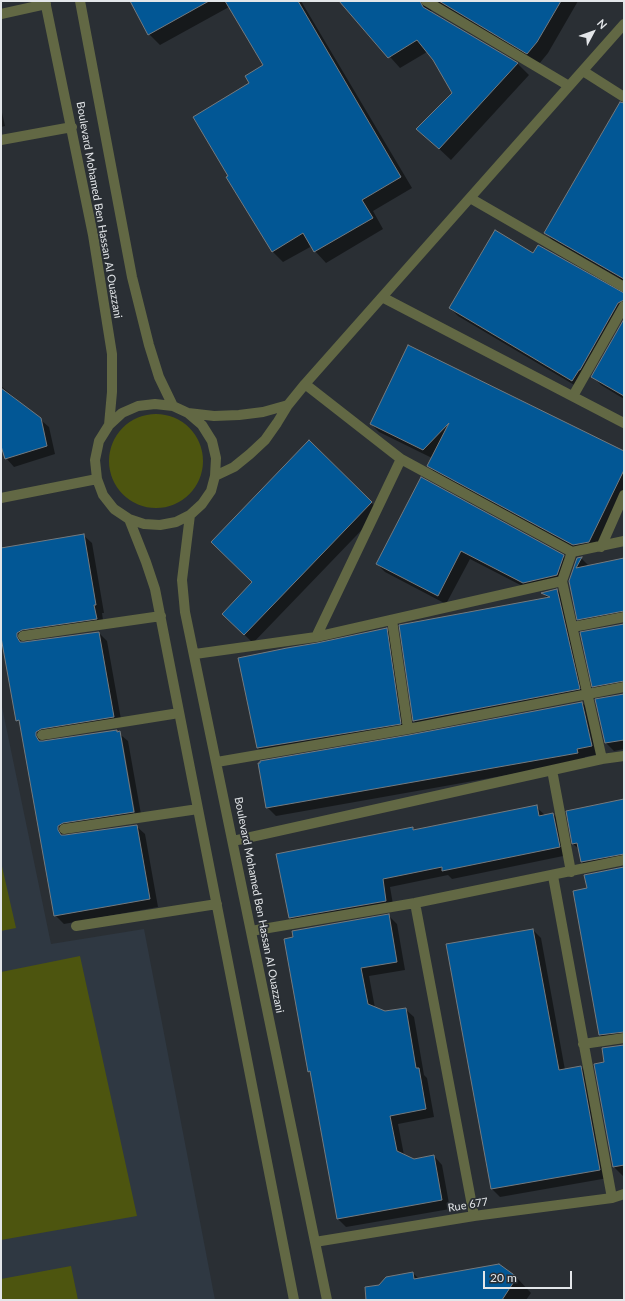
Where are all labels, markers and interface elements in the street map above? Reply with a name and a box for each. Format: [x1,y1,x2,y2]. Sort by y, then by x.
north arrow [573,12,613,52]
text: N [595,16,610,31]
street label: Boulevard Mohamed Ben Hassan Al Ouazzani [73,101,125,319]
street label: Boulevard Mohamed Ben Hassan Al Ouazzani [232,796,286,1014]
street label: Rue 677 [447,1195,489,1215]
scale bar [485,1263,574,1289]
text: 20 m [490,1270,517,1285]

